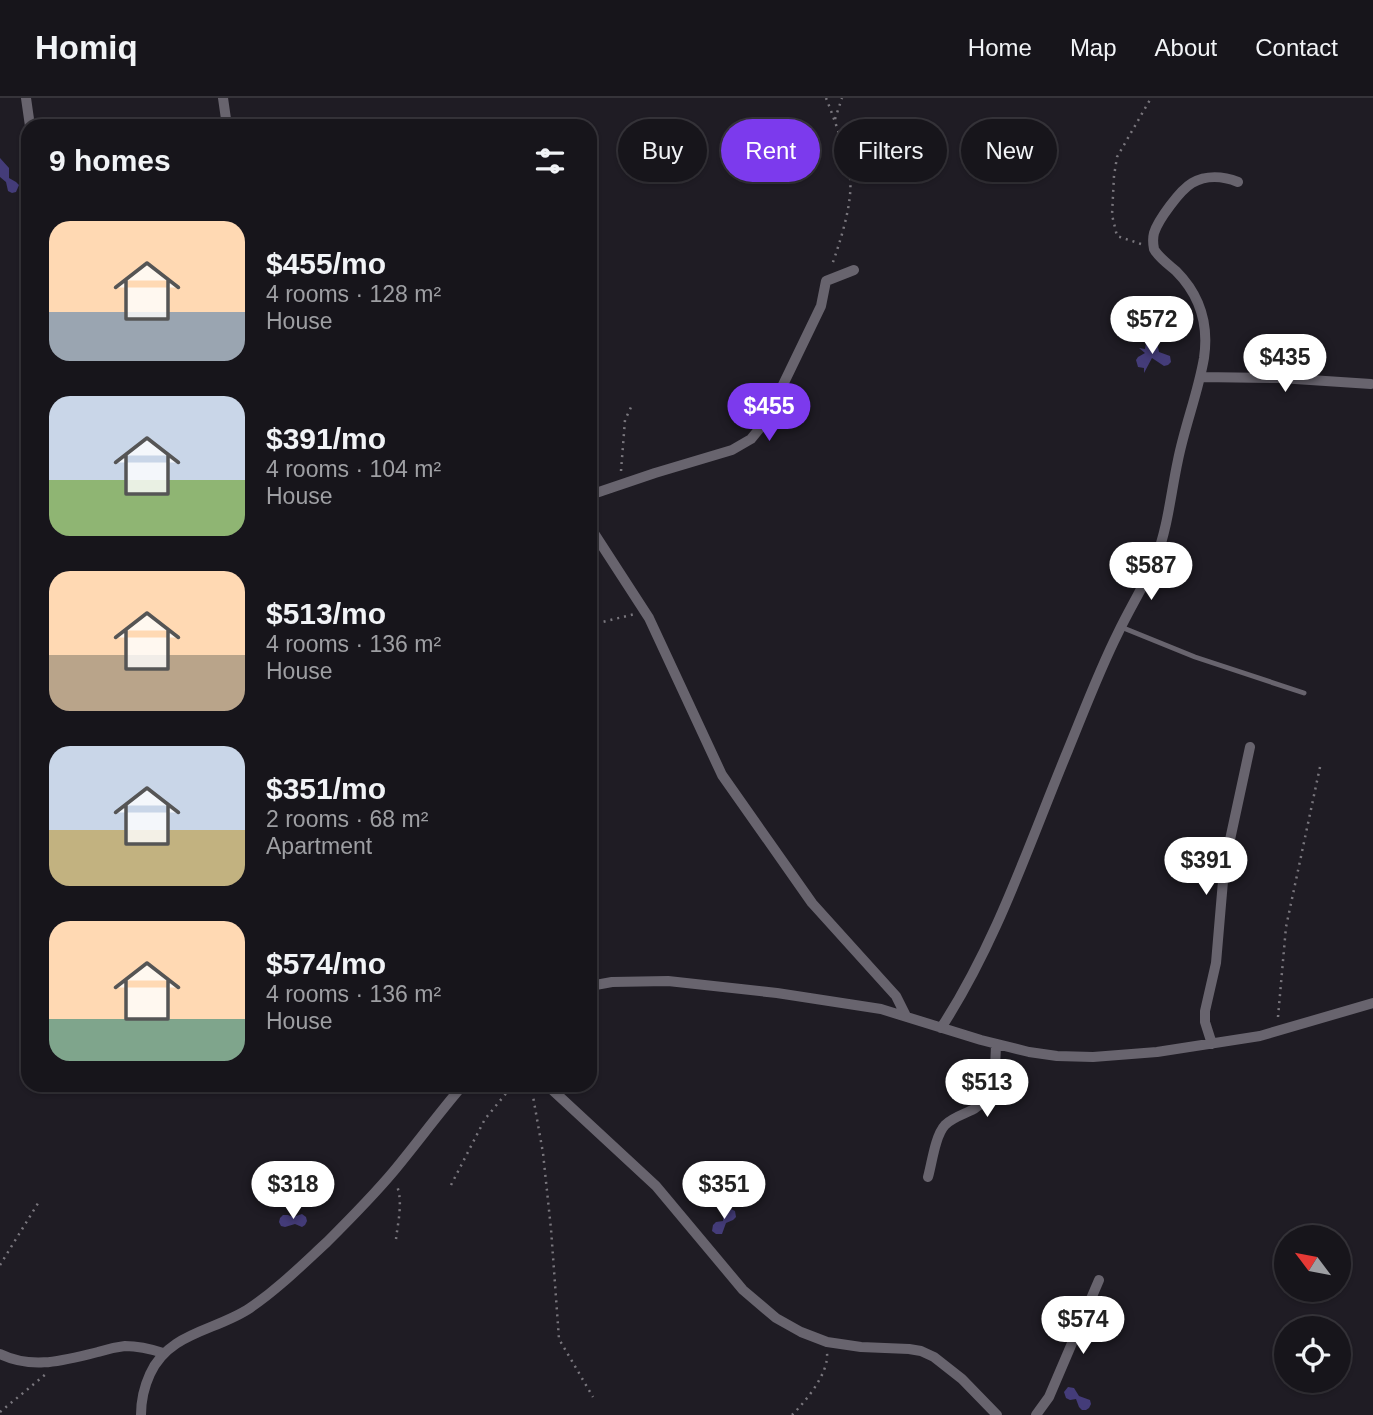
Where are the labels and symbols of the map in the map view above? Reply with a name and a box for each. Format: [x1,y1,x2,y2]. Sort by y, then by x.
pin: $572 [1111,296,1193,356]
pin: $435 [1244,334,1326,394]
pin: $455 [728,384,810,443]
pin: $587 [1110,542,1192,602]
pin: $391 [1165,838,1247,897]
pin: $513 [946,1060,1028,1119]
pin: $318 [252,1162,334,1221]
pin: $351 [683,1162,765,1221]
north arrow [1274,1225,1351,1302]
pin: $574 [1042,1296,1124,1356]

